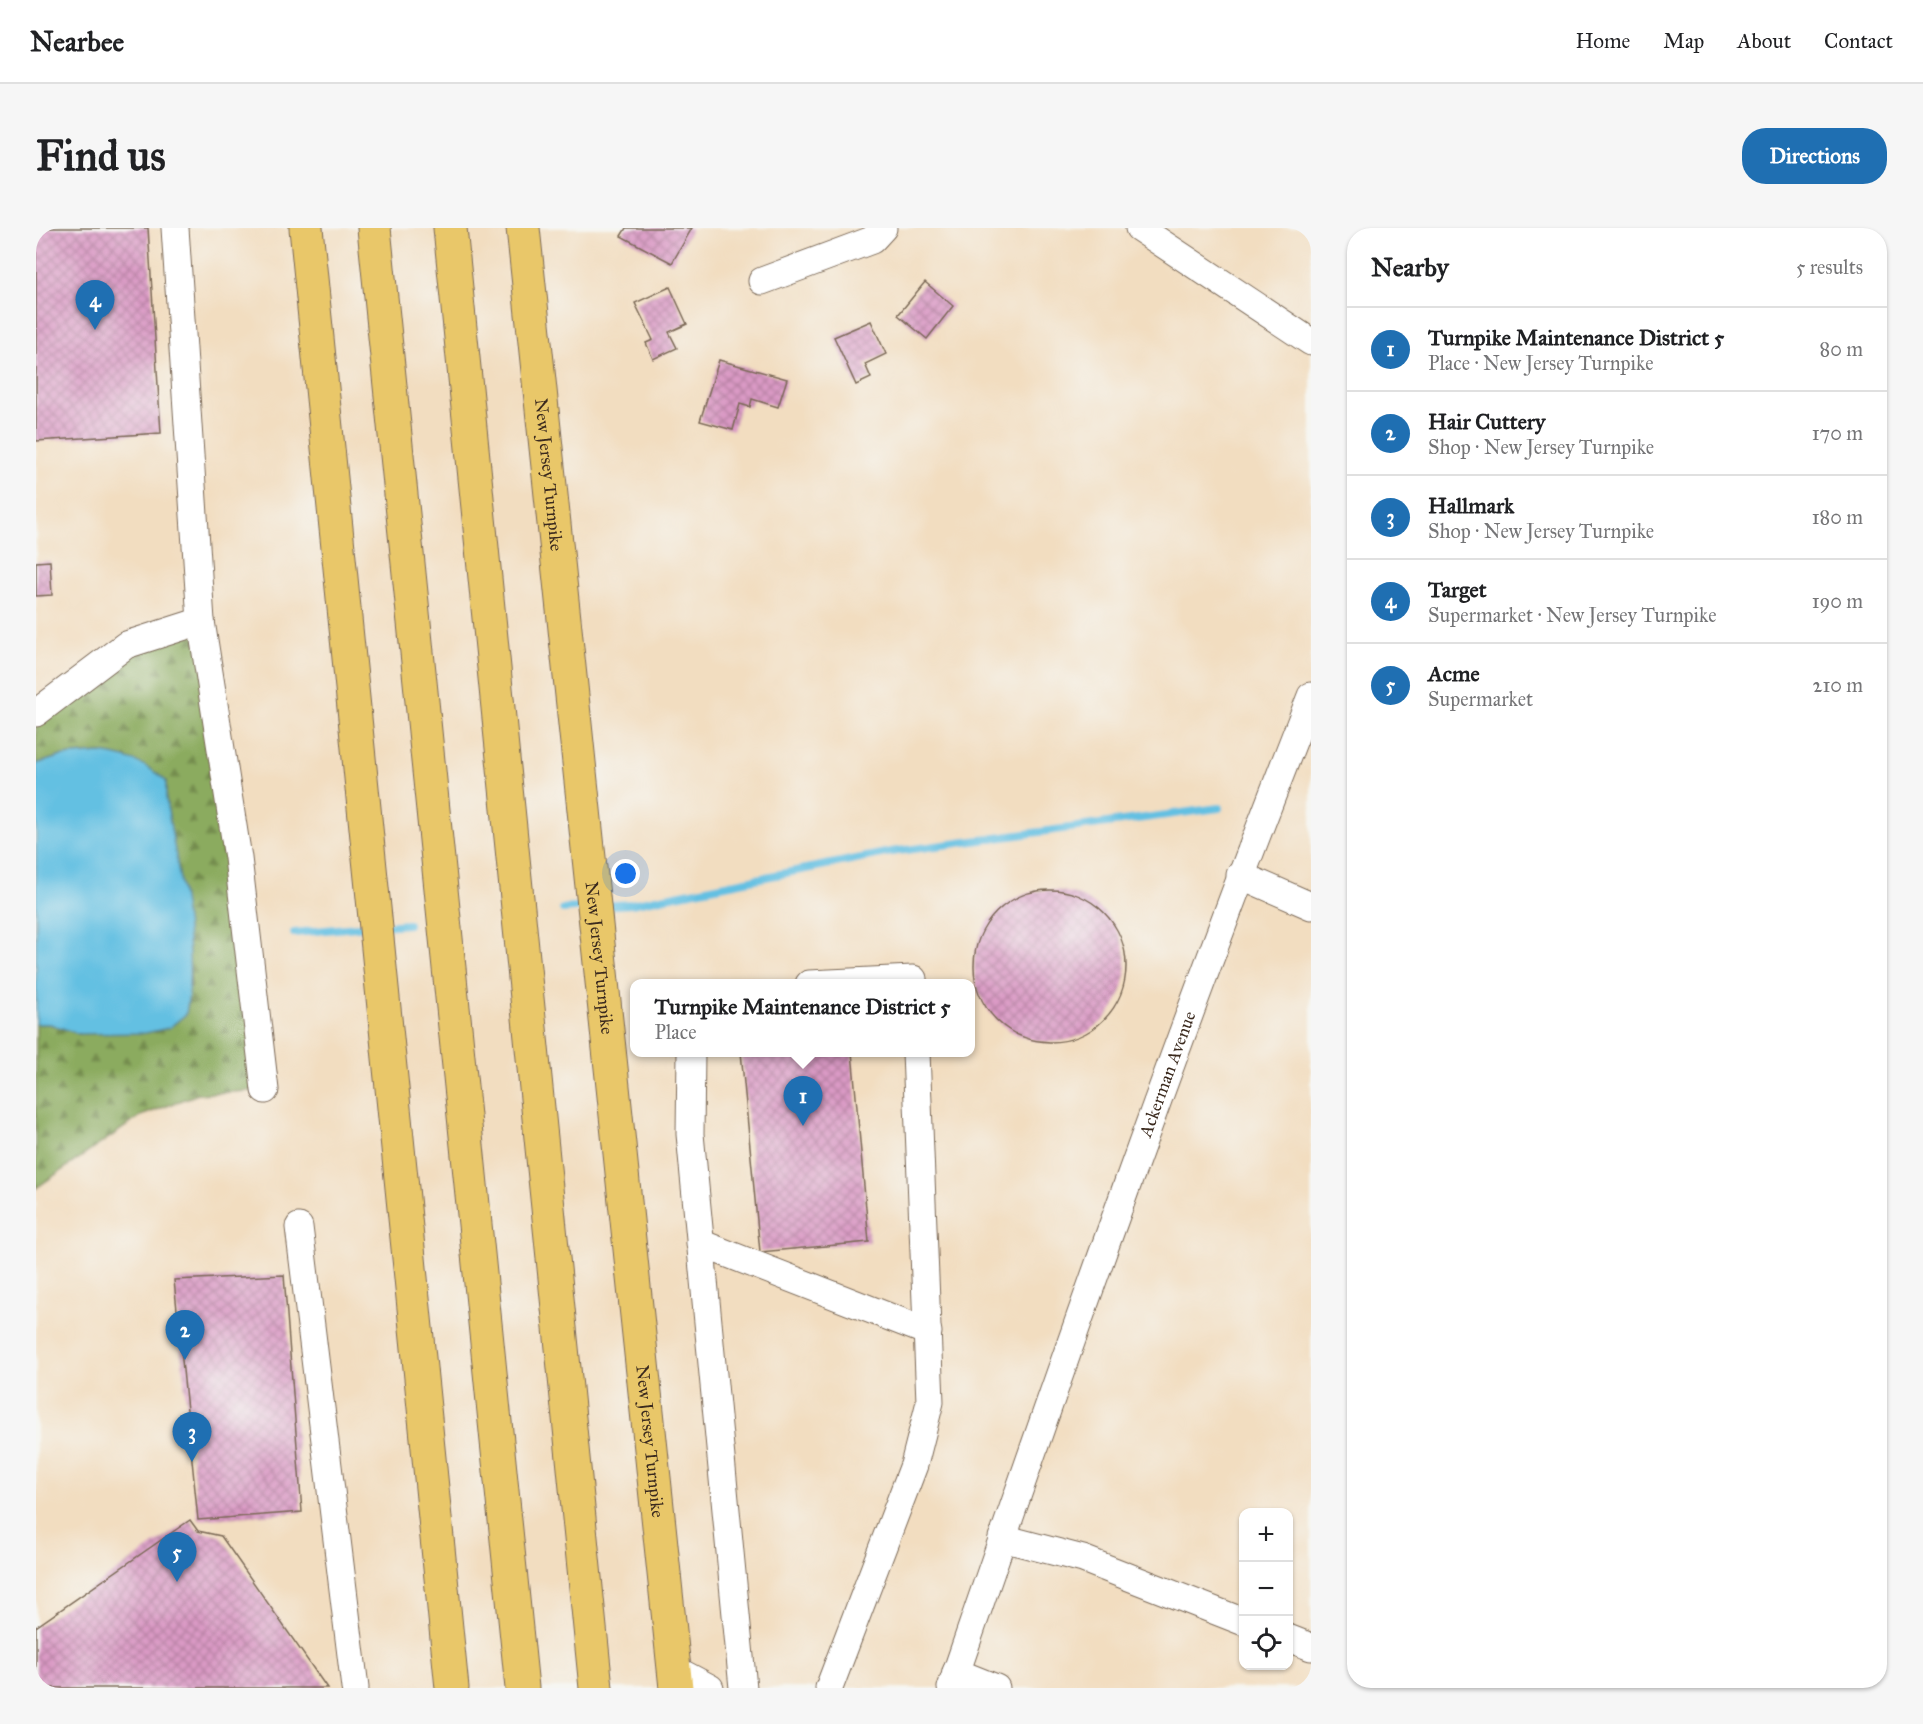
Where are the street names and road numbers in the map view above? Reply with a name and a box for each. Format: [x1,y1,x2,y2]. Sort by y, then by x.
street label: New Jersey Turnpike [530,397,568,552]
street label: New Jersey Turnpike [581,881,618,1035]
street label: Ackerman Avenue [1134,1008,1201,1141]
street label: New Jersey Turnpike [631,1364,669,1519]

